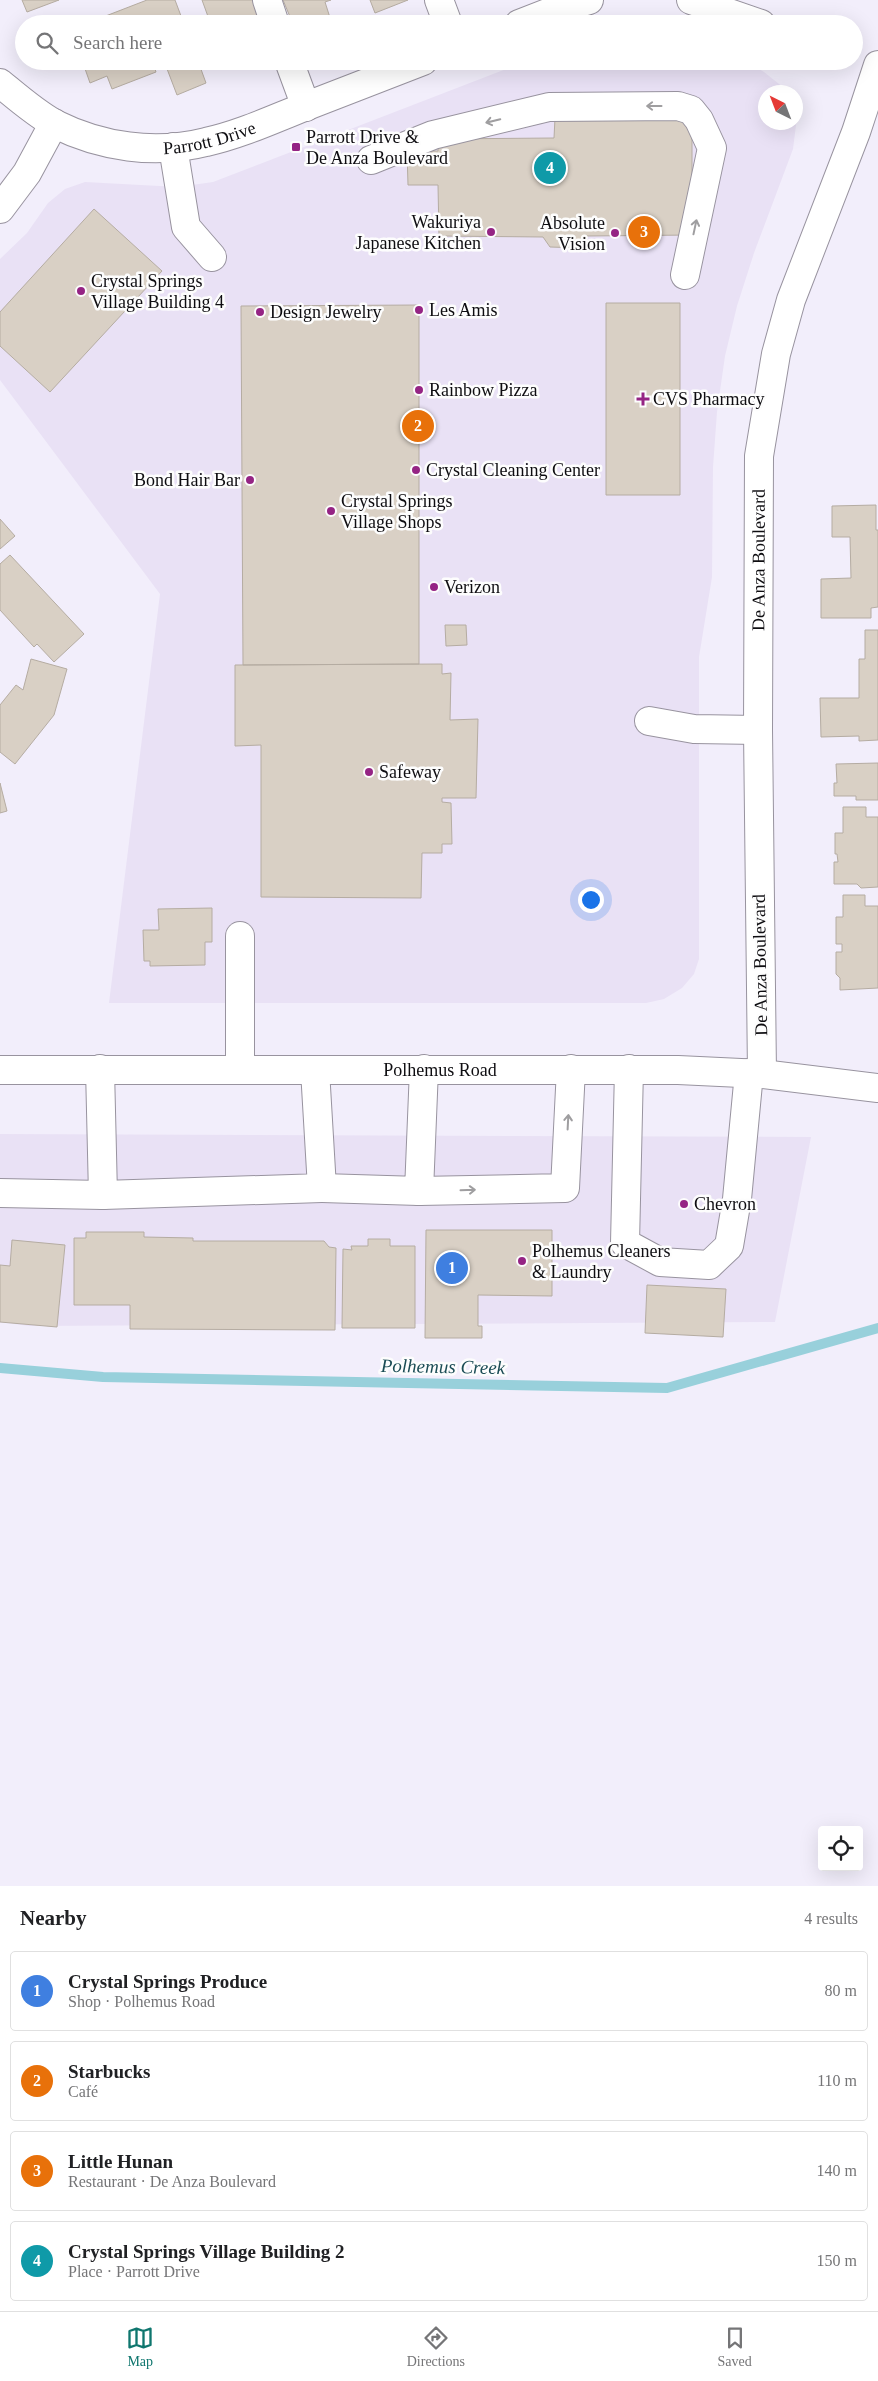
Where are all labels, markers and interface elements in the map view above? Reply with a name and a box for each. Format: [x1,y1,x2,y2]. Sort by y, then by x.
search box [15,15,863,70]
icon: search [33,29,61,57]
text: Search here [73,32,162,53]
north arrow [758,85,803,130]
one-way arrow [646,101,662,111]
street label: Parrott Drive [163,117,258,158]
one-way arrow [486,117,502,126]
place label: Parrott Drive & De Anza Boulevard [306,127,448,168]
marker: Parrott Drive & De Anza Boulevard [290,141,302,153]
pin: 4 [534,149,566,187]
place label: Wakuriya Japanese Kitchen [356,212,481,253]
place label: Absolute Vision [540,213,605,254]
pin: 3 [628,213,660,251]
one-way arrow [691,220,700,236]
marker: Wakuriya Japanese Kitchen [485,226,497,238]
marker: Absolute Vision [609,227,621,239]
place label: Crystal Springs Village Building 4 [91,271,224,312]
marker: Crystal Springs Village Building 4 [75,285,87,297]
place label: Les Amis [429,300,498,320]
place label: Design Jewelry [270,302,381,322]
marker: Les Amis [413,304,425,316]
marker: Design Jewelry [254,306,266,318]
place label: Rainbow Pizza [429,380,537,400]
marker: Rainbow Pizza [413,384,425,396]
place label: CVS Pharmacy [653,389,765,409]
marker: CVS Pharmacy [637,393,649,405]
pin: 2 [402,407,434,445]
place label: Crystal Cleaning Center [426,460,600,480]
marker: Crystal Cleaning Center [410,464,422,476]
place label: Bond Hair Bar [134,470,240,490]
marker: Bond Hair Bar [244,474,256,486]
street label: De Anza Boulevard [748,489,769,631]
place label: Crystal Springs Village Shops [341,491,453,532]
marker: Crystal Springs Village Shops [325,505,337,517]
place label: Verizon [444,577,500,597]
marker: Verizon [428,581,440,593]
place label: Safeway [379,762,441,782]
marker: Safeway [363,766,375,778]
your location [578,887,604,913]
street label: De Anza Boulevard [749,894,771,1036]
street label: Polhemus Road [383,1060,497,1080]
one-way arrow [564,1114,573,1130]
one-way arrow [460,1185,476,1195]
place label: Chevron [694,1194,756,1214]
marker: Chevron [678,1198,690,1210]
place label: Polhemus Cleaners & Laundry [532,1241,670,1282]
pin: 1 [436,1249,468,1287]
marker: Polhemus Cleaners & Laundry [516,1255,528,1267]
water label: Polhemus Creek [380,1355,506,1378]
map controls [818,1826,863,1871]
button: locate [818,1826,863,1871]
text: Nearby [20,1906,87,1930]
text: 4 results [804,1910,858,1927]
text: Crystal Springs Produce [68,1971,267,1992]
text: 1 [33,1982,41,1999]
text: 80 m [825,1982,857,1999]
text: Shop · Polhemus Road [68,1993,215,2010]
text: Starbucks [68,2061,150,2082]
text: 2 [33,2072,41,2089]
text: 110 m [817,2072,857,2089]
text: Café [68,2083,98,2100]
text: Little Hunan [68,2151,173,2172]
text: 3 [33,2162,41,2179]
text: 140 m [817,2162,857,2179]
text: Restaurant · De Anza Boulevard [68,2173,276,2190]
text: Crystal Springs Village Building 2 [68,2241,345,2262]
text: 4 [33,2252,41,2269]
text: 150 m [817,2252,857,2269]
text: Place · Parrott Drive [68,2263,200,2280]
tab: Map [126,2324,154,2370]
tab: Directions [407,2324,465,2370]
tab: Saved [718,2324,752,2370]

